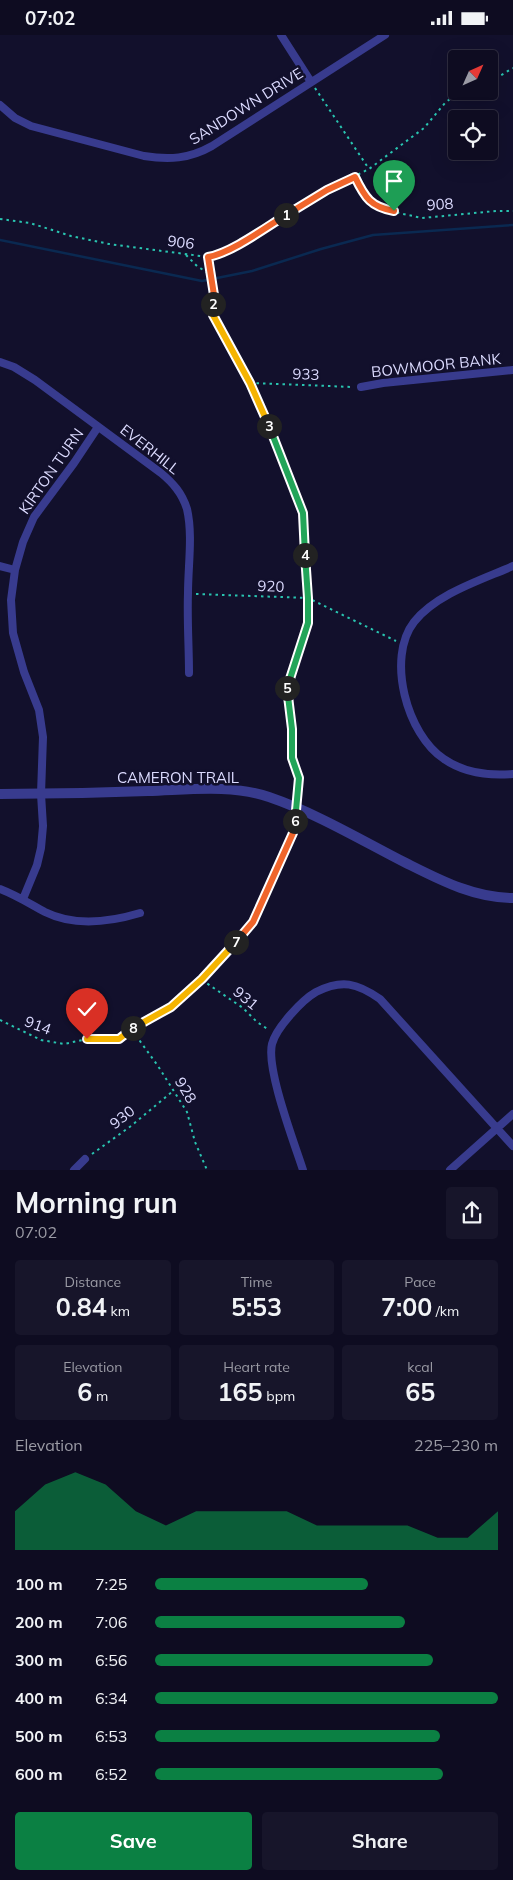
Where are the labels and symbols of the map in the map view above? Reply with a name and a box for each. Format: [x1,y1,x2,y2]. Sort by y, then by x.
north arrow [448,50,498,100]
street label: SANDOWN DRIVE [186,63,307,149]
pin [373,160,415,211]
street label: 908 [426,194,454,214]
pin: 1 [274,203,298,227]
street label: 906 [166,231,196,253]
pin: 2 [200,291,226,317]
street label: BOWMOOR BANK [370,349,502,381]
street label: 933 [292,364,320,384]
pin: 3 [256,413,282,439]
street label: EVERHILL [117,420,183,478]
street label: KIRTON TURN [14,425,88,517]
pin: 4 [292,543,318,567]
street label: 920 [257,576,285,596]
pin: 5 [274,675,300,701]
street label: CAMERON TRAIL [117,768,239,787]
pin: 6 [282,809,308,833]
pin: 7 [224,929,248,955]
street label: 931 [230,982,262,1014]
pin [66,988,108,1039]
street label: 914 [22,1011,54,1039]
pin: 8 [120,1015,146,1041]
street label: 928 [171,1074,201,1106]
street label: 930 [106,1101,138,1133]

